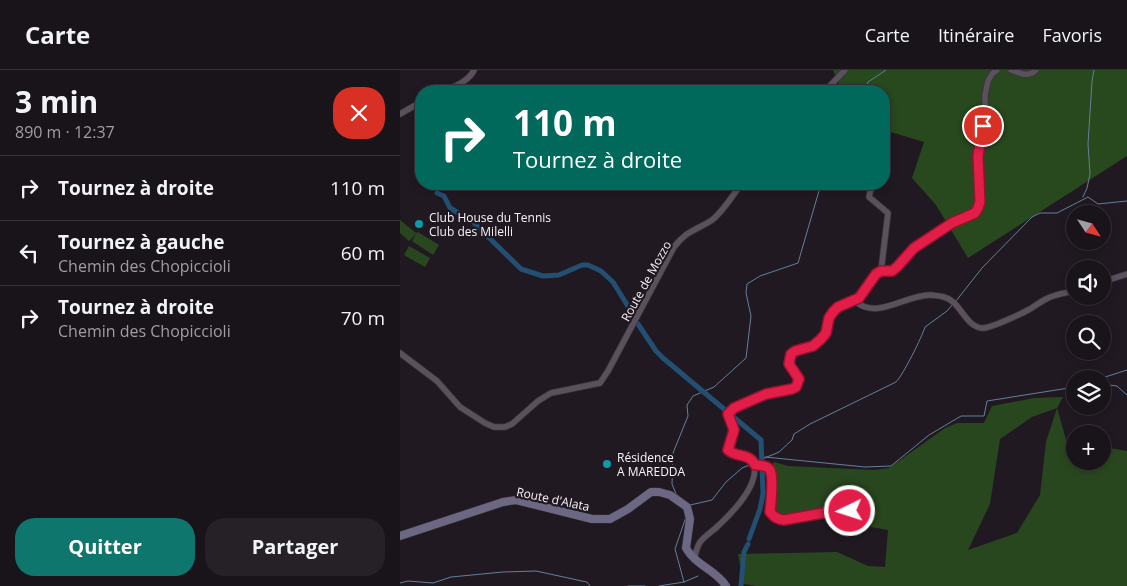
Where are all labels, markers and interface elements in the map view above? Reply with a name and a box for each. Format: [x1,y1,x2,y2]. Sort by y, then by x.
text: Carte [25,18,90,51]
text: Carte [865,23,910,47]
text: Itinéraire [938,23,1014,47]
text: Favoris [1042,23,1102,47]
text: 3 min [15,81,98,122]
button: close [333,87,385,139]
text: 110 m [513,99,617,146]
icon: right [430,105,495,170]
pin [962,105,1004,147]
icon: arrive [969,112,997,140]
text: 890 m · 12:37 [15,121,115,143]
text: Tournez à droite [513,144,682,174]
icon: right [15,174,43,202]
text: Tournez à droite [58,175,214,201]
text: 110 m [330,175,385,201]
north arrow [1066,205,1111,250]
map controls [1066,205,1111,470]
place label: Club House du Tennis Club des Milelli [429,209,551,240]
marker: Club House du Tennis Club des Milelli [413,218,425,230]
text: Tournez à gauche [58,229,224,255]
street label: Route de Mozzo [617,238,675,324]
icon: left [15,239,43,267]
text: 60 m [341,240,385,266]
text: Chemin des Chopiccioli [58,255,231,277]
button: sound [1066,260,1111,305]
text: Tournez à droite [58,294,214,320]
icon: right [15,304,43,332]
text: 70 m [341,305,385,331]
button: search [1066,315,1111,360]
text: Chemin des Chopiccioli [58,320,231,342]
button: layers [1066,370,1111,415]
button: + [1066,425,1111,470]
place label: Résidence A MAREDDA [617,449,686,480]
marker: Résidence A MAREDDA [601,458,613,470]
street label: Route d'Alata [515,483,591,515]
position arrow [823,484,875,536]
button: Quitter [15,518,195,576]
button: Partager [205,518,385,576]

